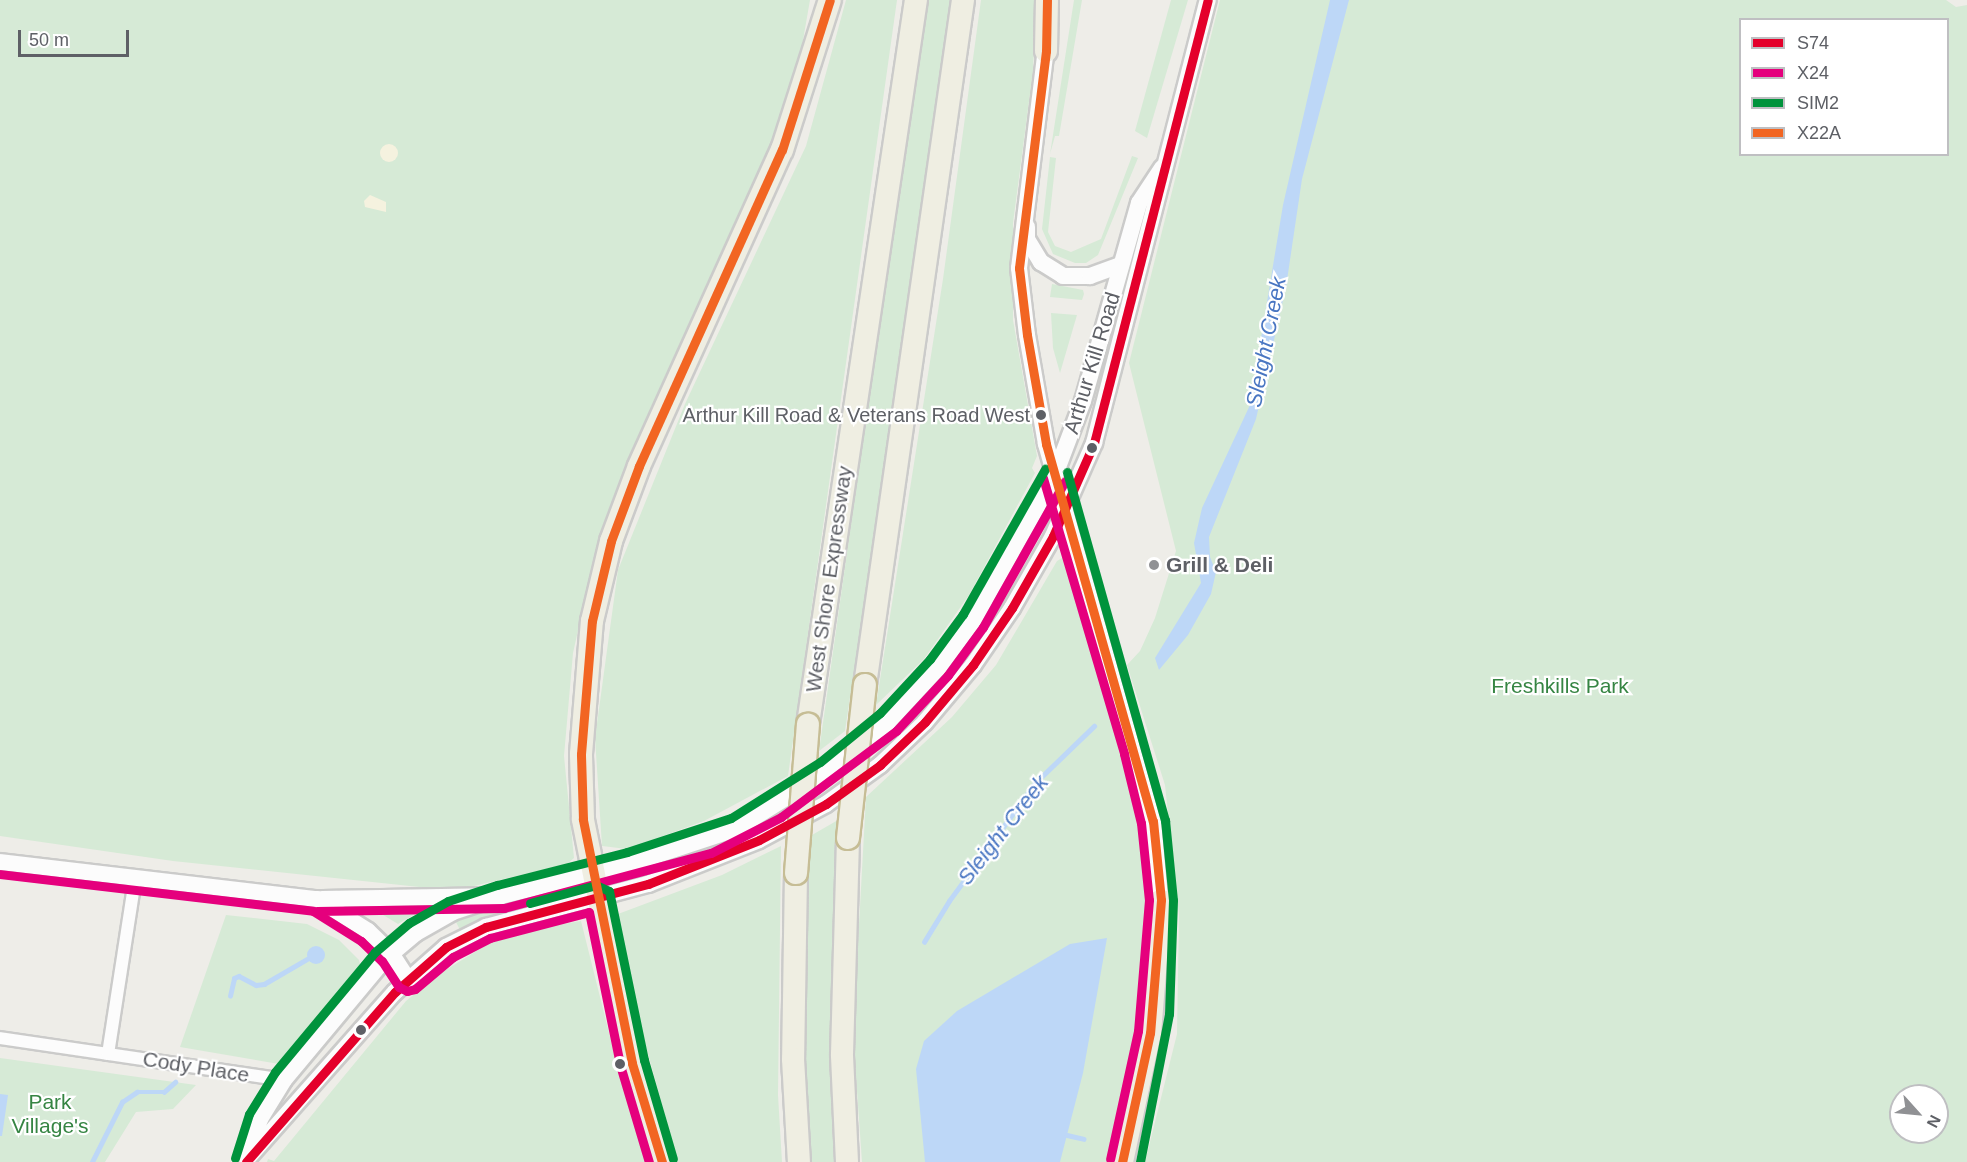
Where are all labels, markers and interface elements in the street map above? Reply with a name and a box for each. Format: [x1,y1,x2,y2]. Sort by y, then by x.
scale bar [21,18,132,56]
legend [1739,18,1949,156]
text: 50 m [29,30,69,50]
text: S74 [1797,33,1829,53]
text: X24 [1797,63,1829,83]
text: SIM2 [1797,93,1839,113]
text: X22A [1797,123,1841,143]
water label: Sleight Creek [1240,275,1292,409]
street label: Arthur Kill Road [1058,289,1126,437]
place label: Arthur Kill Road & Veterans Road West [682,403,1030,427]
marker: Arthur Kill Road & Veterans Road West [1035,409,1047,421]
unlabelled marker [1086,442,1098,454]
street label: West Shore Expressway [801,464,857,694]
place label: Grill & Deli [1166,552,1273,578]
marker: Grill & Deli [1147,558,1161,572]
park label: Freshkills Park [1491,673,1629,699]
water label: Sleight Creek [952,770,1054,890]
unlabelled marker [355,1024,367,1036]
street label: Cody Place [141,1046,251,1088]
unlabelled marker [614,1058,626,1070]
north arrow [1889,1084,1949,1144]
park label: Park Village's [11,1089,89,1139]
text: N [1924,1112,1944,1131]

